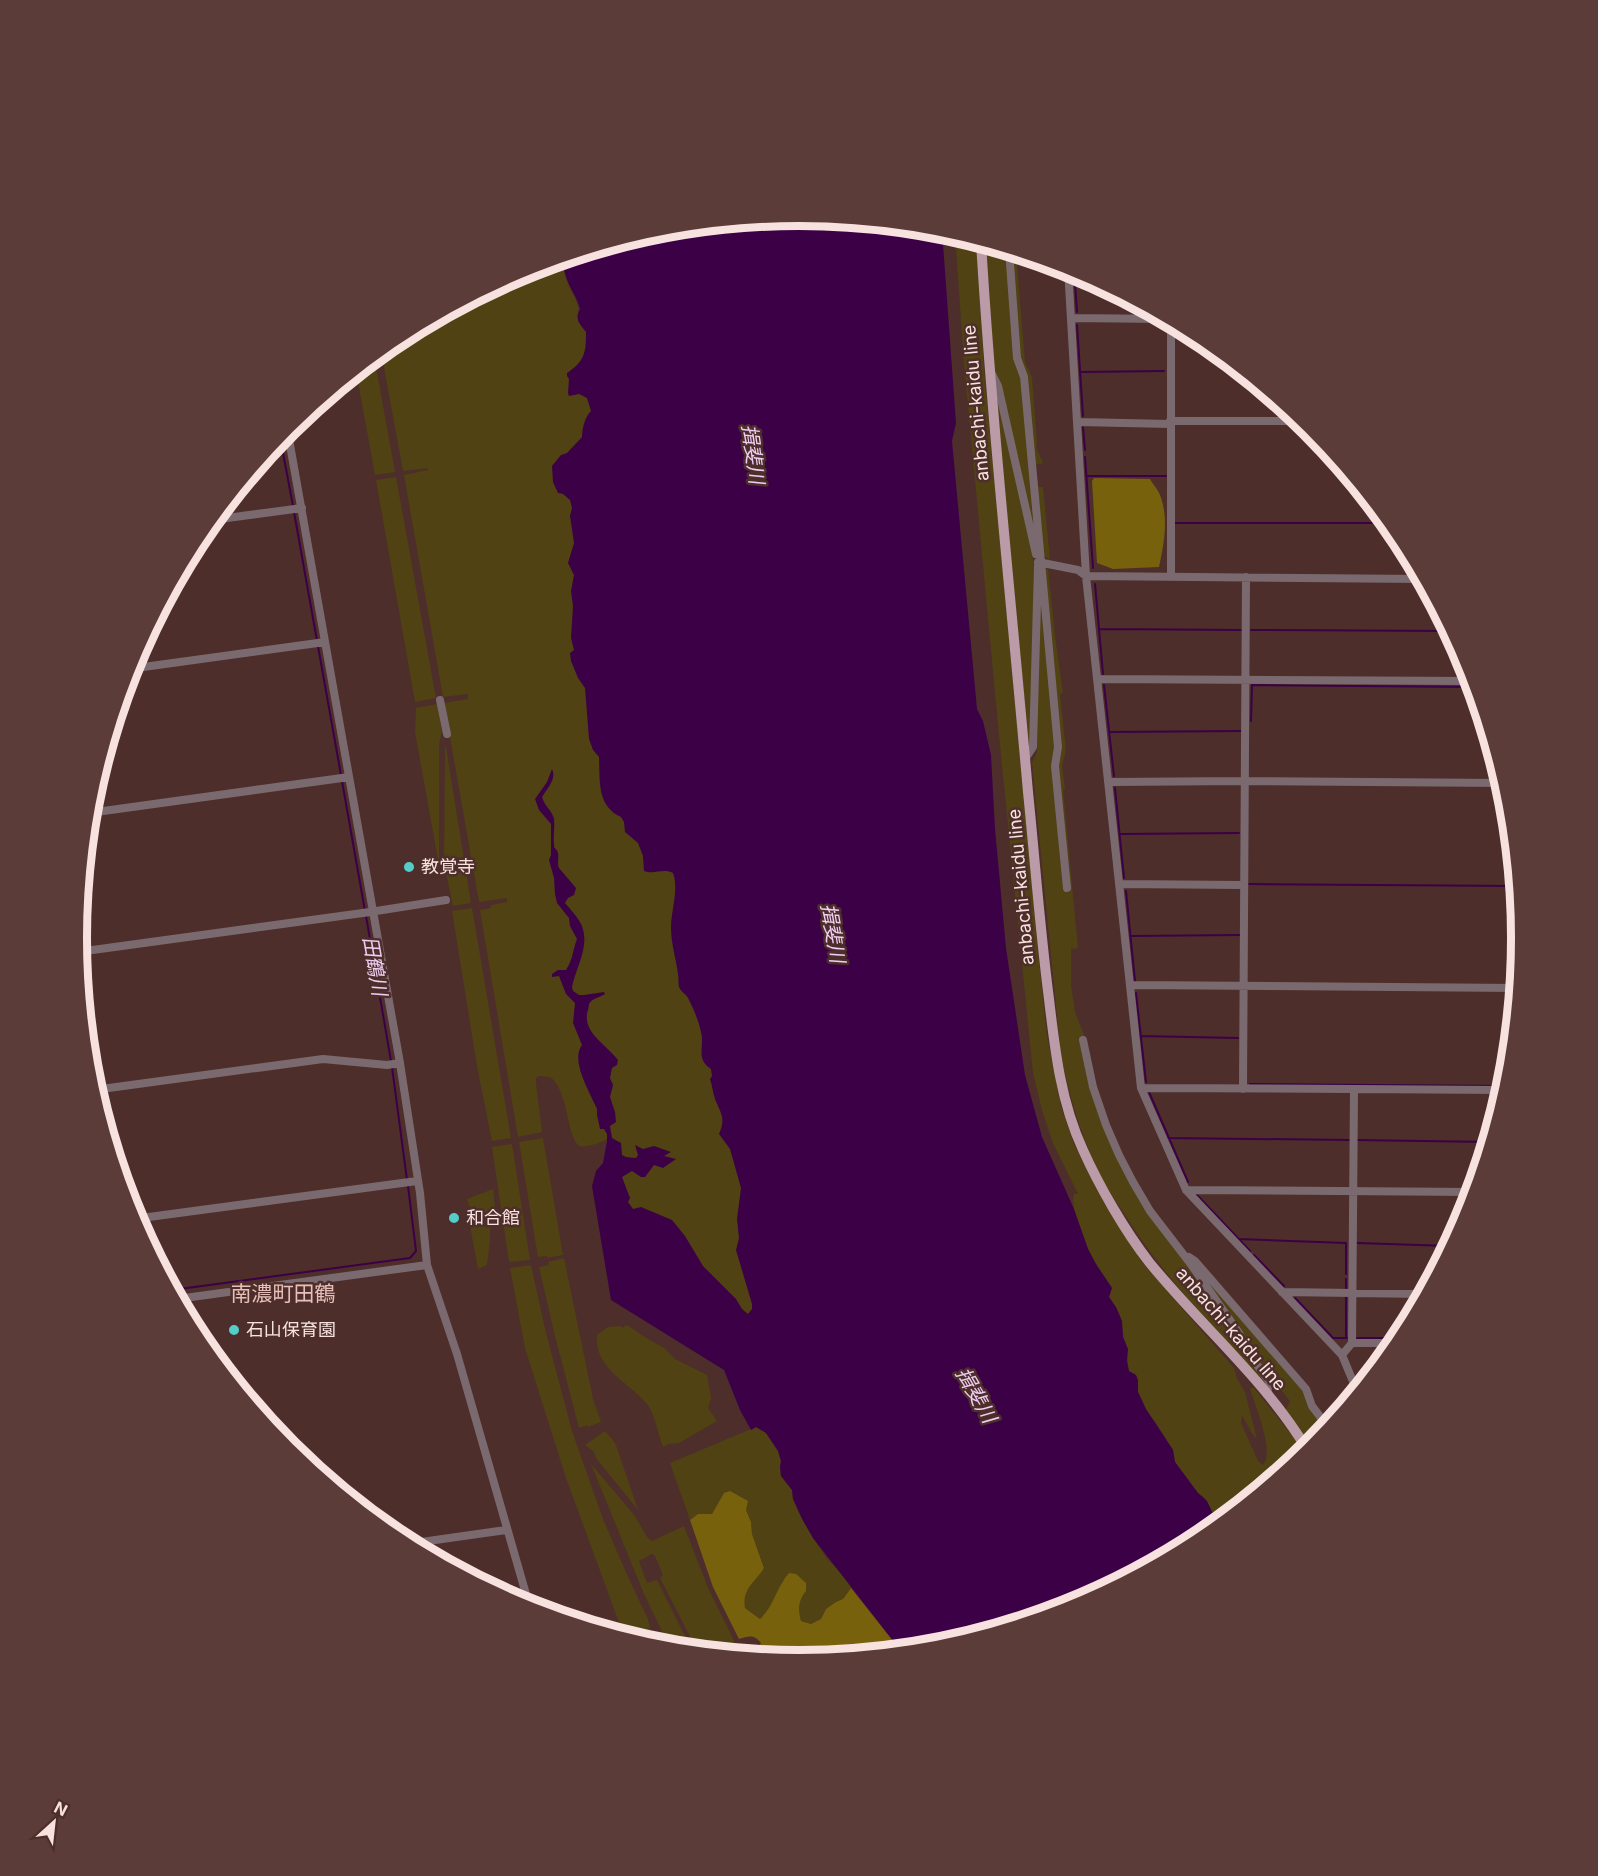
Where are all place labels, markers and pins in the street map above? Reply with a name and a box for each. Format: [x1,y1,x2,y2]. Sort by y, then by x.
place label: 教覚寺 [421,856,475,877]
marker: 教覚寺 [402,860,416,874]
place label: 和合館 [466,1207,520,1228]
marker: 和合館 [447,1211,461,1225]
place label: 石山保育園 [246,1319,336,1340]
marker: 石山保育園 [227,1323,241,1337]

